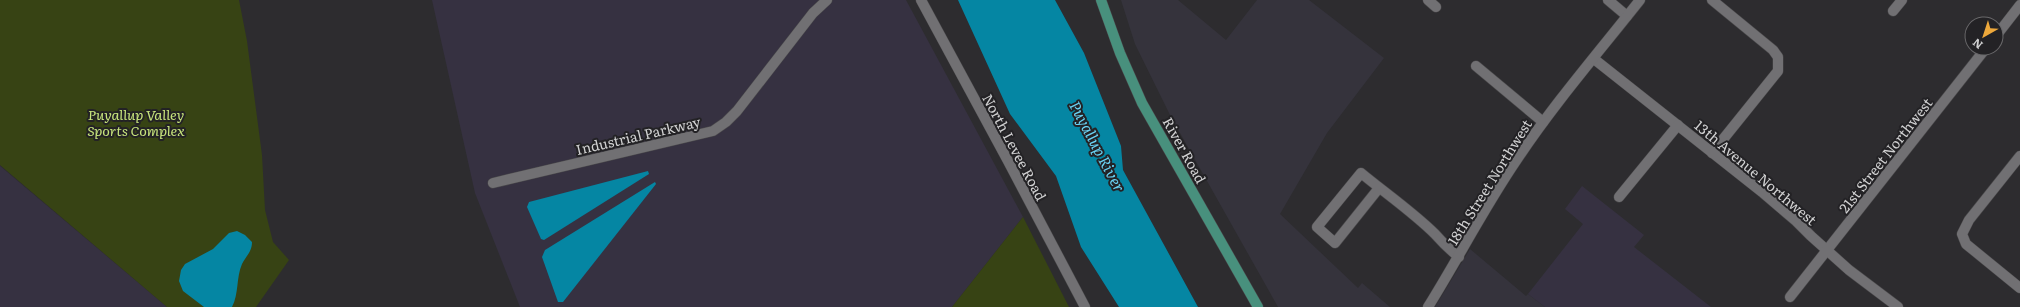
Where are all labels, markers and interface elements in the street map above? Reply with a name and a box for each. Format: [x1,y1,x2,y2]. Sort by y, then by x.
north arrow [1964,16,2004,56]
text: N [1968,35,1986,54]
street label: North Levee Road [978,90,1052,204]
street label: 21st Street Northwest [1834,93,1937,217]
water label: Puyallup River [1064,97,1132,195]
park label: Puyallup Valley Sports Complex [87,104,185,140]
street label: Industrial Parkway [574,111,703,159]
street label: River Road [1159,113,1212,187]
street label: 18th Street Northwest [1442,115,1536,249]
street label: 13th Avenue Northwest [1691,115,1822,229]

